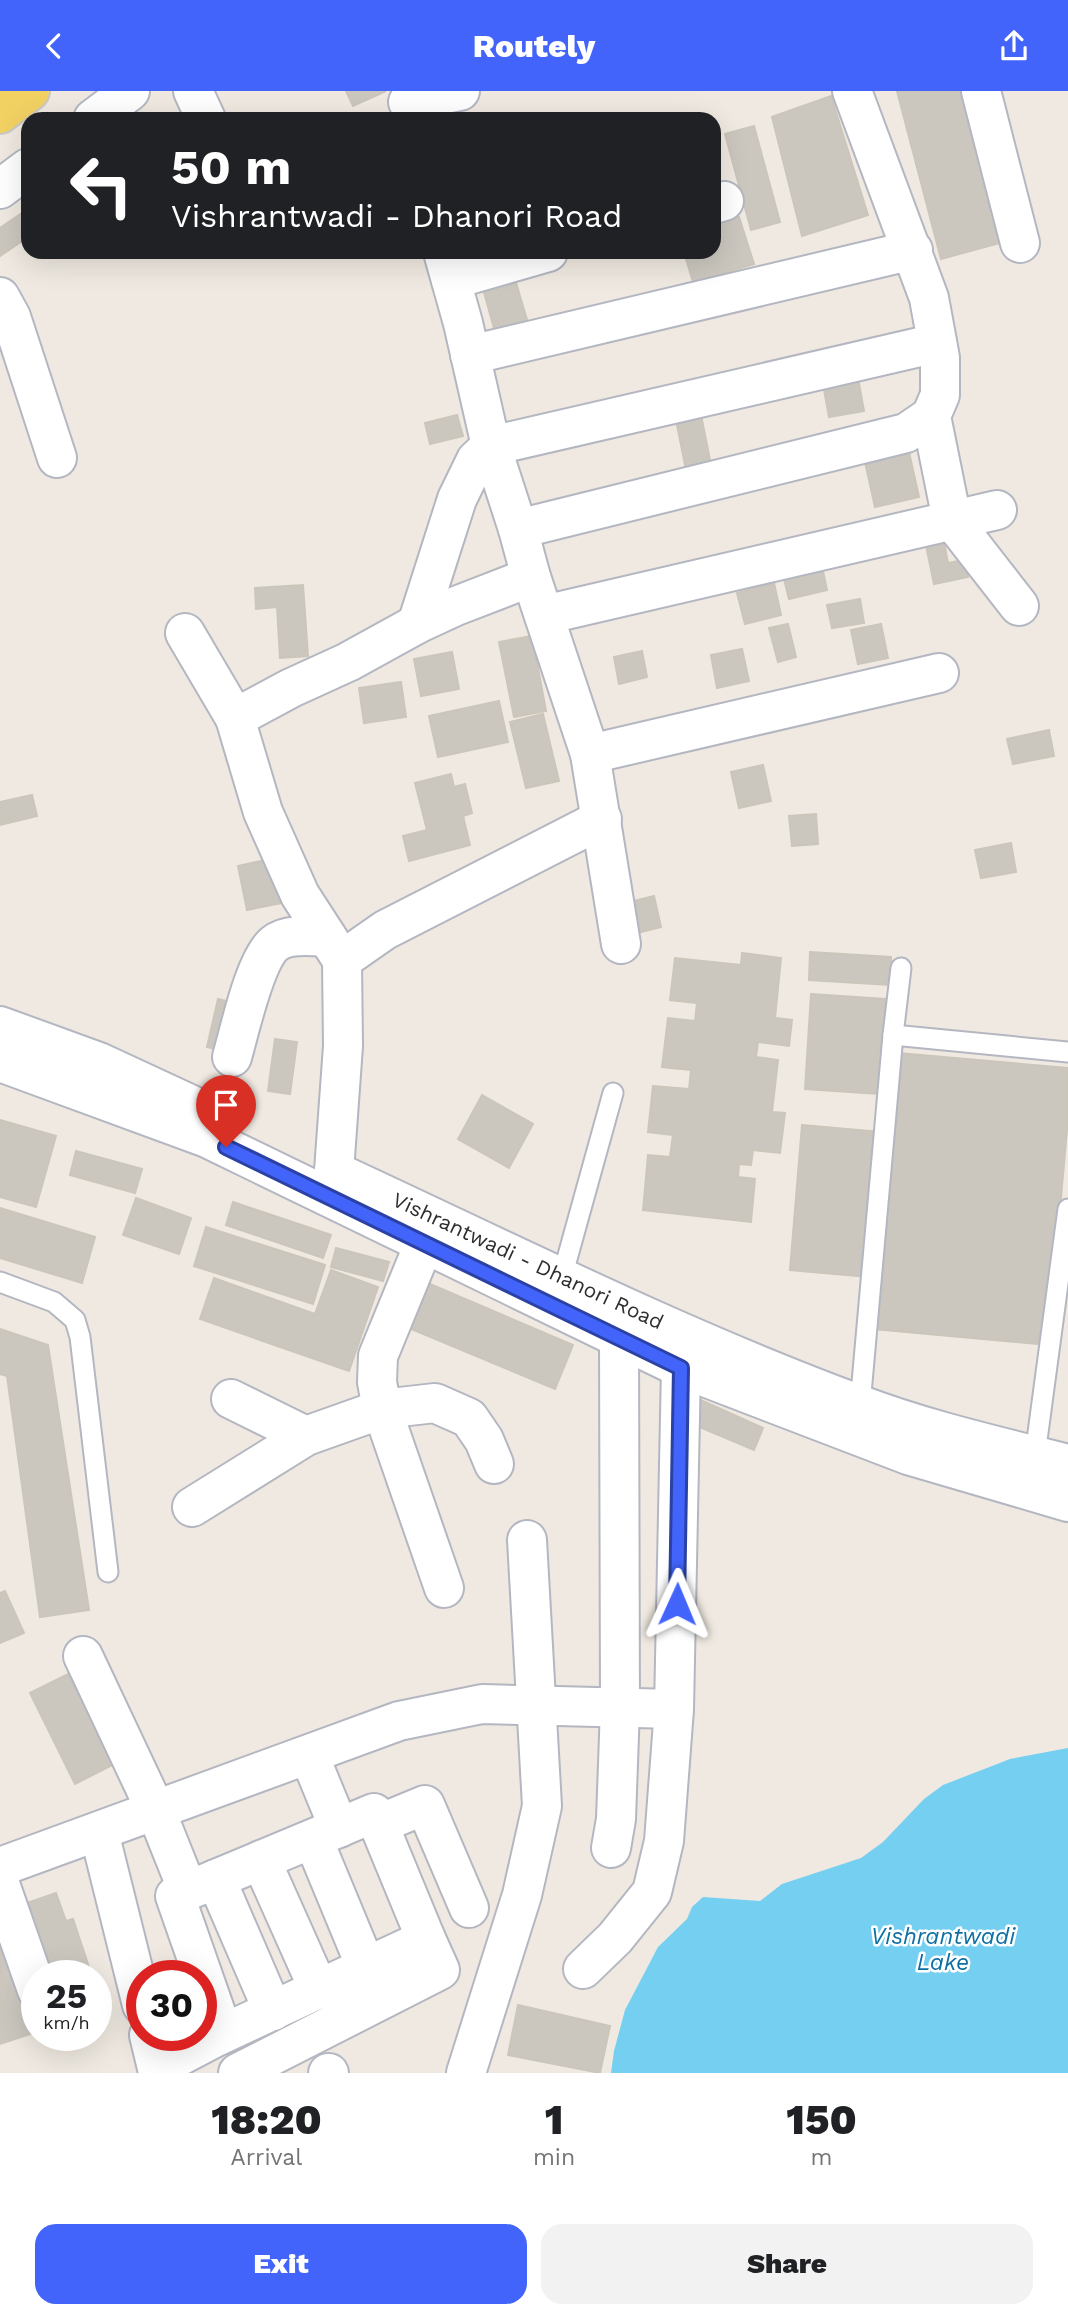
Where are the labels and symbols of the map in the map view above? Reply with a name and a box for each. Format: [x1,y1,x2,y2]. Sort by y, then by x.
pin [196,1075,256,1147]
street label: Vishrantwadi - Dhanori Road [389,1187,668,1334]
position arrow [640,1567,714,1641]
water label: Vishrantwadi Lake [871,1923,1016,1976]
speed limit sign: 30 [126,1960,217,2051]

